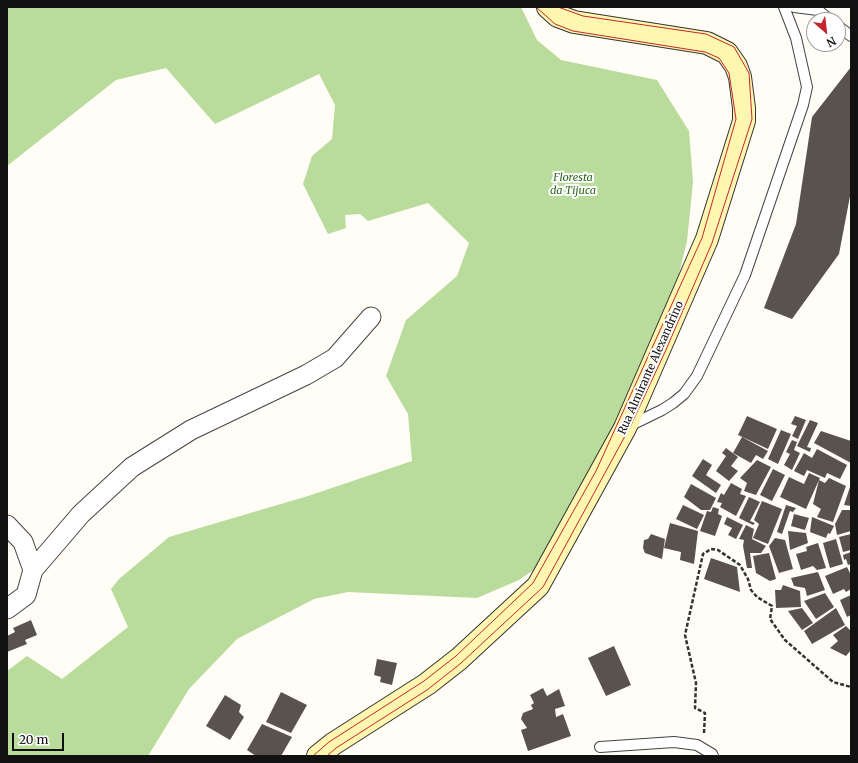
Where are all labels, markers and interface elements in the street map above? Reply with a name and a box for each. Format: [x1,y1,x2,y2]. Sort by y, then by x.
north arrow [806,12,846,52]
text: N [824,33,838,50]
park label: Floresta da Tijuca [550,171,596,197]
street label: Rua Almirante Alexandrino [616,299,686,437]
scale bar [14,725,66,751]
text: 20 m [19,732,48,747]

